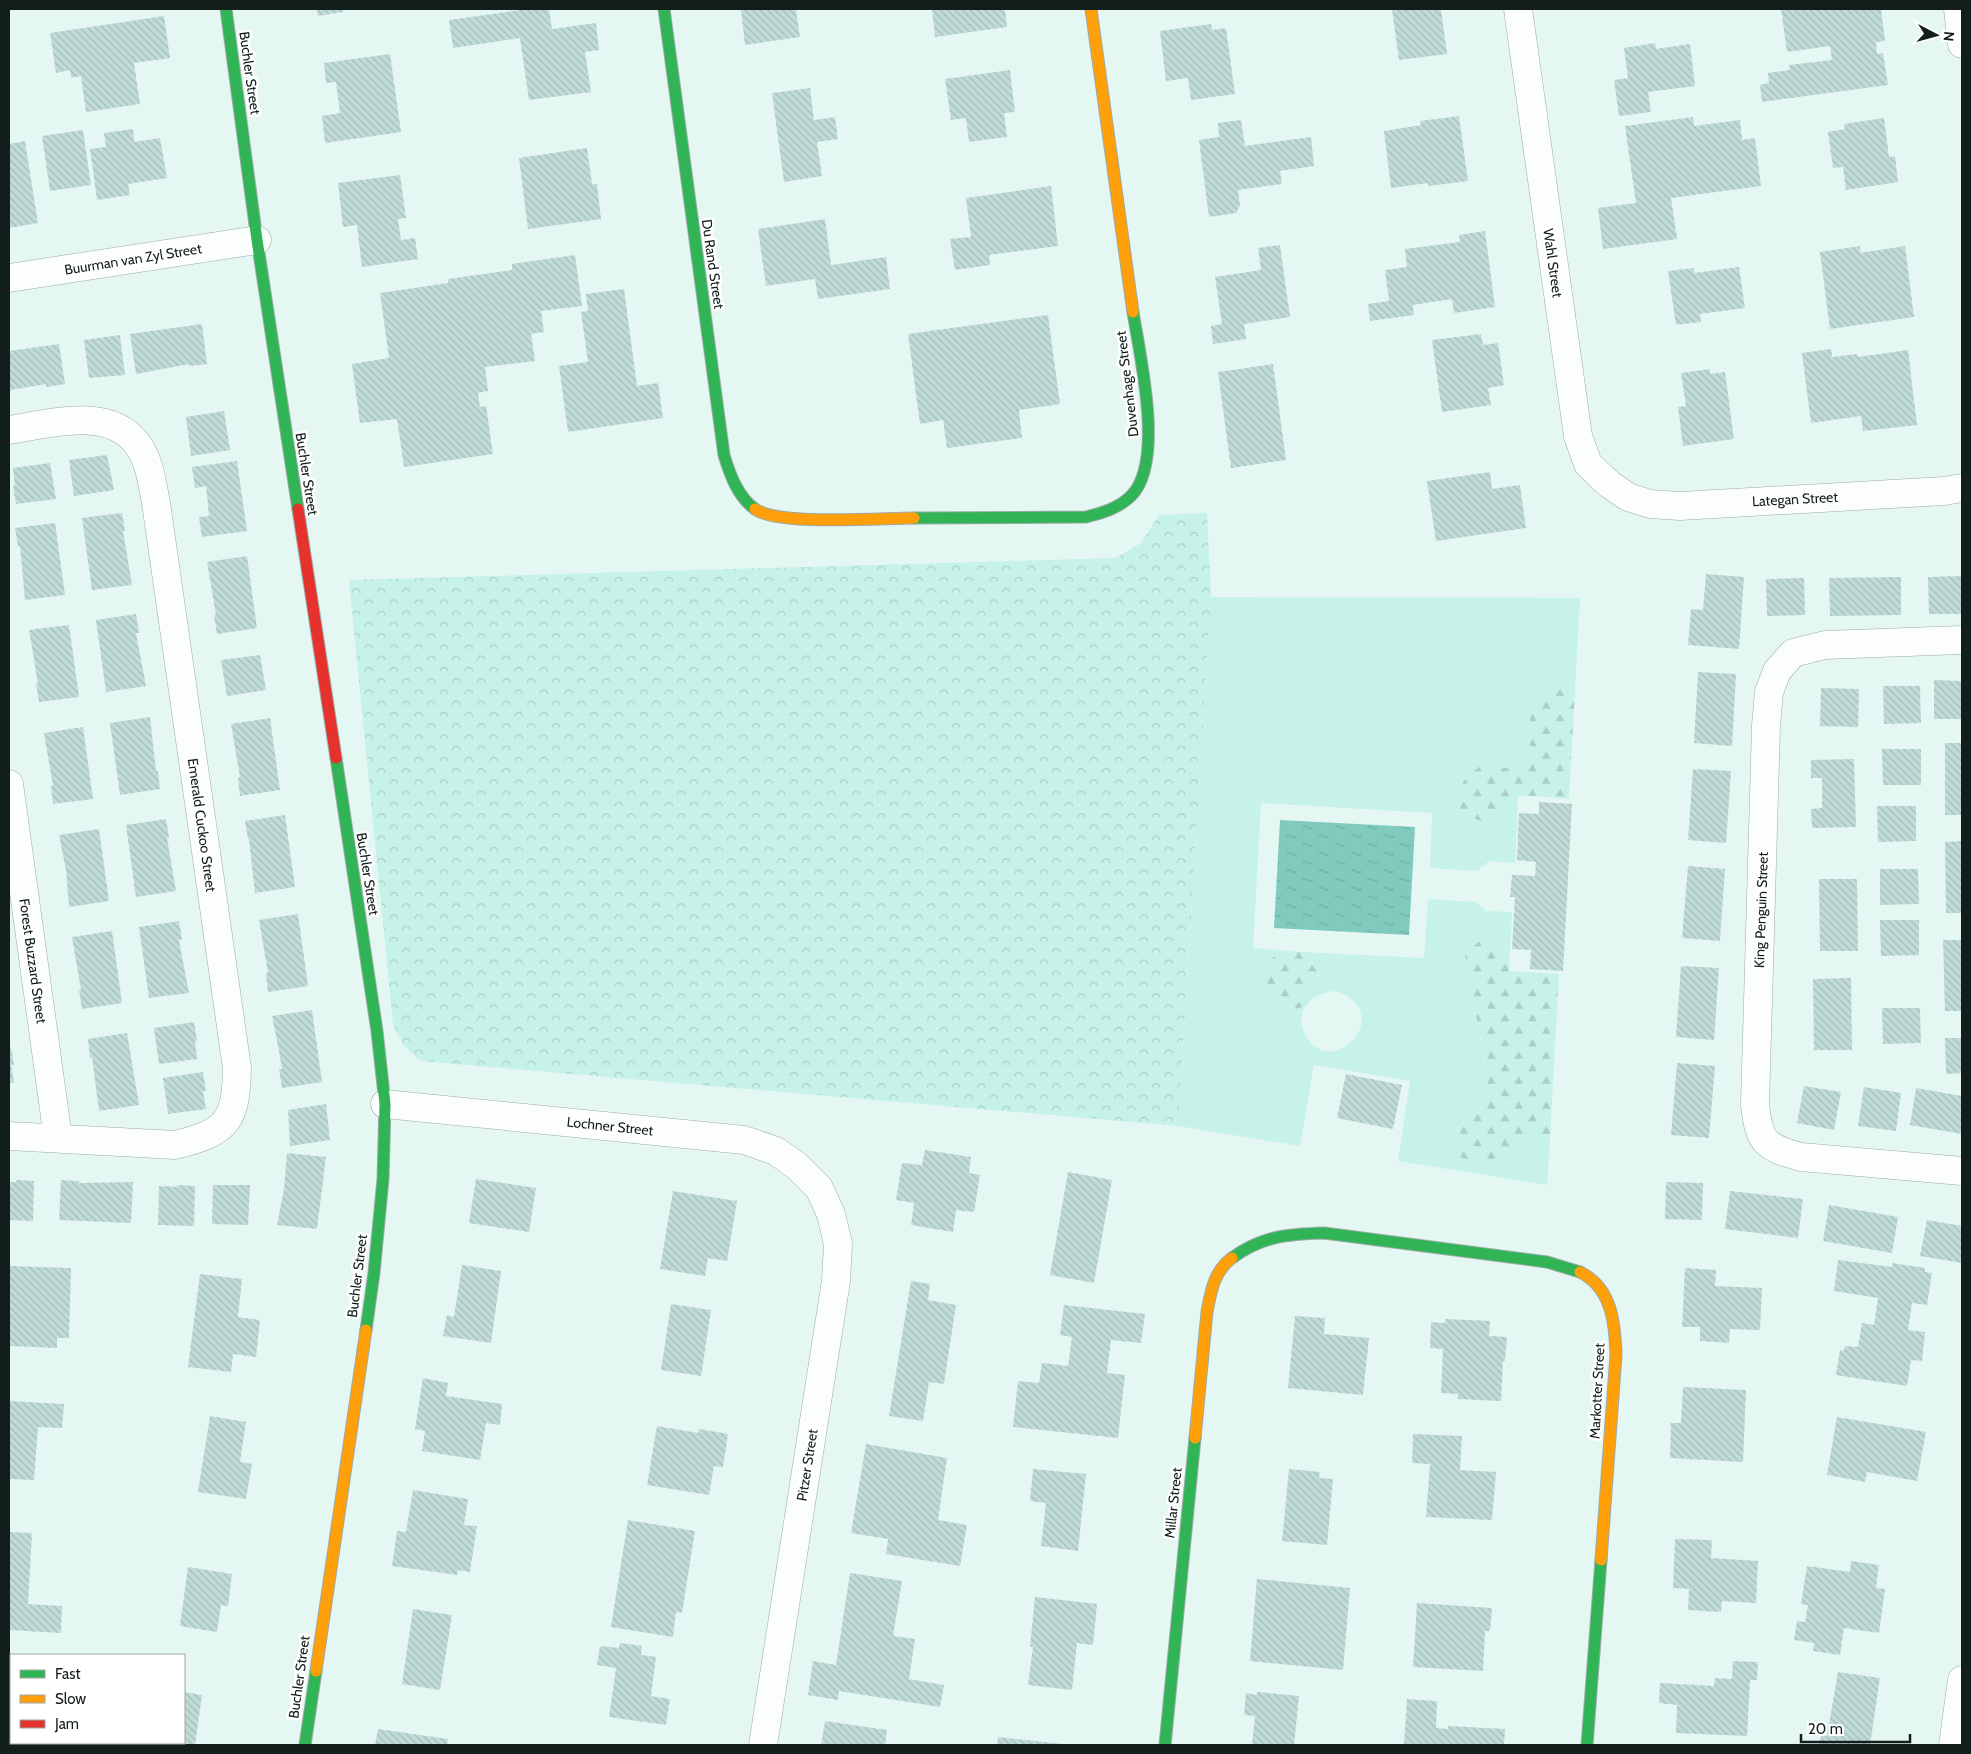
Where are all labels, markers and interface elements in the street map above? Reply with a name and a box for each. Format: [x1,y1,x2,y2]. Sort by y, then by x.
north arrow [1911,10,1961,60]
street label: Buchler Street [235,30,265,116]
text: N [1939,30,1958,42]
street label: Du Rand Street [698,218,728,310]
street label: Wahl Street [1539,227,1567,299]
street label: Buurman van Zyl Street [63,239,203,279]
street label: Duvenhage Street [1112,330,1142,438]
street label: Buchler Street [292,431,322,517]
street label: Lategan Street [1752,488,1839,510]
street label: Emerald Cuckoo Street [184,757,220,893]
street label: Buchler Street [353,831,383,917]
street label: King Penguin Street [1750,851,1772,968]
street label: Forest Buzzard Street [15,897,51,1025]
street label: Lochner Street [566,1112,655,1140]
street label: Buchler Street [343,1233,371,1319]
street label: Markotter Street [1585,1342,1609,1439]
street label: Pitzer Street [792,1427,822,1502]
street label: Millar Street [1160,1466,1186,1539]
street label: Buchler Street [284,1634,314,1720]
legend [10,1654,185,1744]
text: Fast [55,1665,80,1683]
text: Slow [55,1690,86,1708]
scale bar [1801,1712,1910,1744]
text: Jam [54,1715,79,1733]
text: 20 m [1808,1720,1843,1738]

